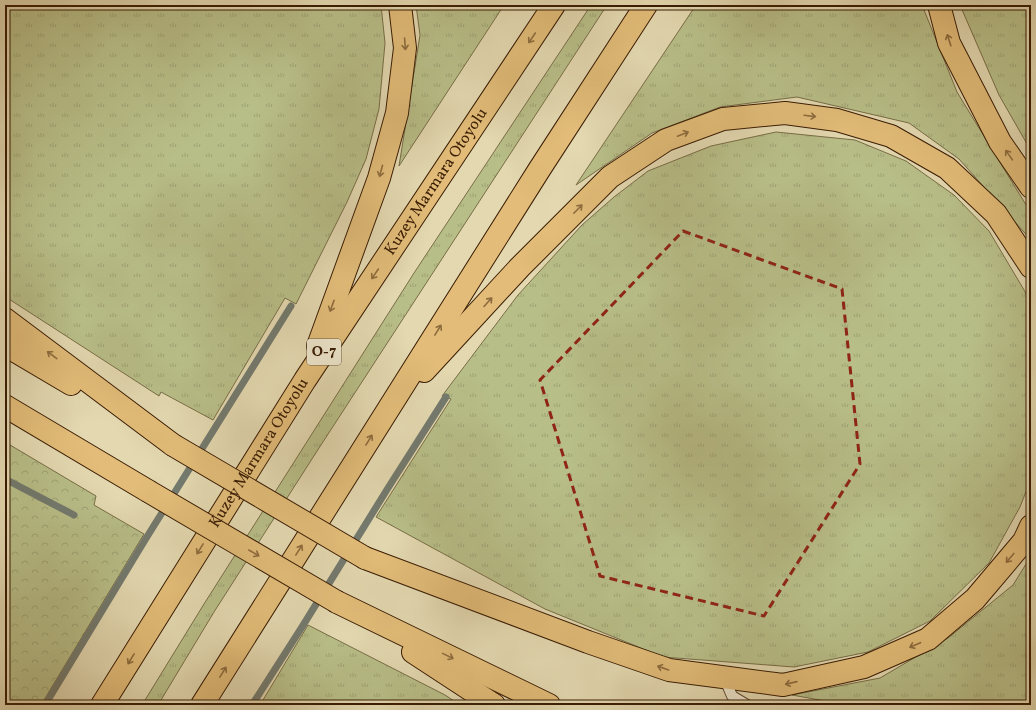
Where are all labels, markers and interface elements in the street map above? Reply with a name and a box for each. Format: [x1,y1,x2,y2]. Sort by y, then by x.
one-way arrow [528,32,536,43]
one-way arrow [944,34,952,46]
one-way arrow [401,37,408,50]
street label: Kuzey Marmara Otoyolu [380,104,493,260]
one-way arrow [803,112,816,120]
one-way arrow [677,130,689,138]
one-way arrow [1005,149,1013,160]
one-way arrow [377,164,384,177]
one-way arrow [573,204,583,213]
one-way arrow [371,268,379,279]
one-way arrow [483,297,492,307]
one-way arrow [328,300,335,313]
one-way arrow [434,325,442,336]
road number: O-7 [307,339,341,365]
one-way arrow [47,351,58,359]
street label: Kuzey Marmara Otoyolu [204,374,314,532]
one-way arrow [365,435,373,446]
one-way arrow [195,543,203,555]
one-way arrow [296,544,304,556]
one-way arrow [248,550,260,558]
one-way arrow [1005,553,1014,563]
one-way arrow [909,642,921,649]
one-way arrow [126,653,134,665]
one-way arrow [441,653,453,660]
one-way arrow [657,663,669,671]
one-way arrow [219,666,227,678]
one-way arrow [785,680,798,688]

